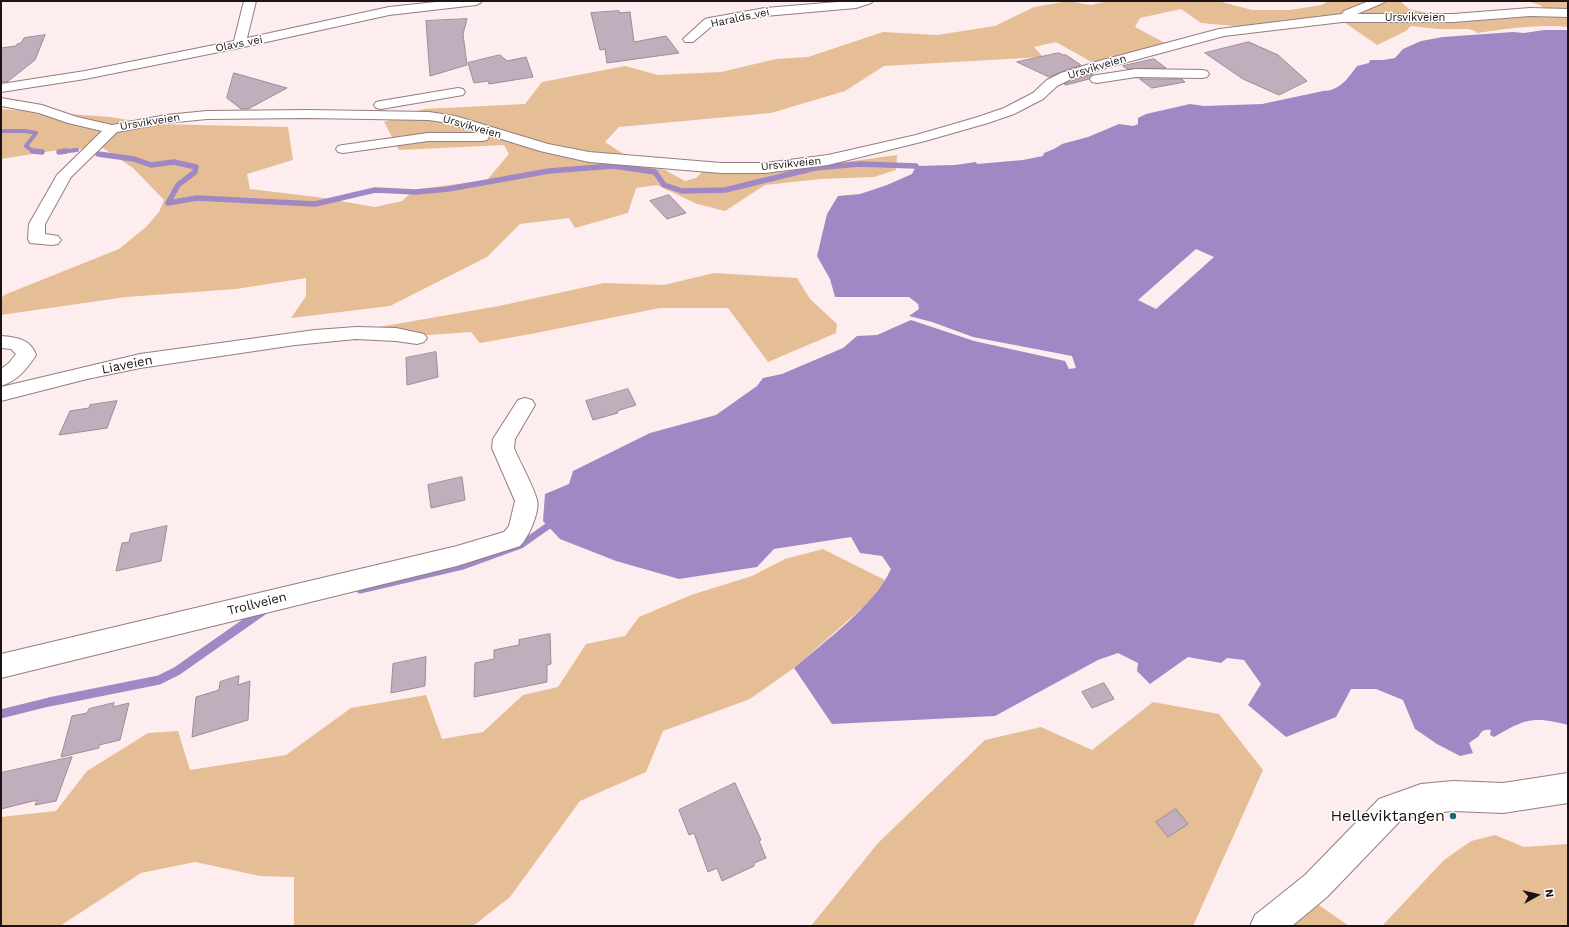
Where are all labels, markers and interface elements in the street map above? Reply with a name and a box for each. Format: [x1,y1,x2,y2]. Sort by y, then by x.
street label: Haralds vei [709,5,771,31]
street label: Ursvikveien [1385,11,1445,25]
street label: Olavs vei [214,33,264,55]
street label: Ursvikveien [1066,52,1128,82]
street label: Ursvikveien [119,111,181,133]
street label: Ursvikveien [441,112,503,142]
street label: Ursvikveien [760,154,822,174]
street label: Liaveien [100,352,154,378]
street label: Trollveien [226,589,288,619]
place label: Helleviktangen [1330,806,1445,826]
marker: Helleviktangen [1448,811,1458,821]
north arrow [1517,875,1557,915]
text: N [1542,888,1556,898]

